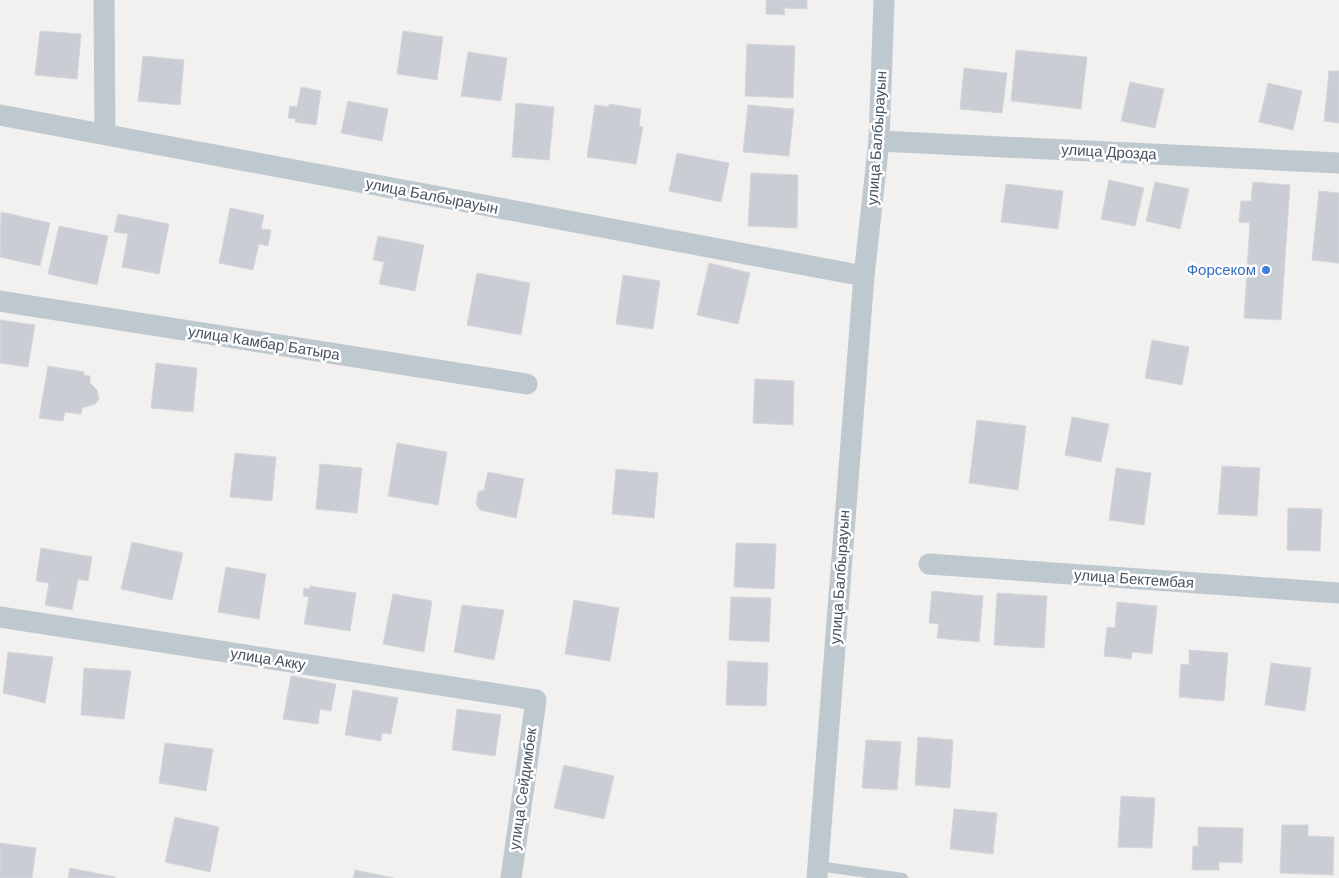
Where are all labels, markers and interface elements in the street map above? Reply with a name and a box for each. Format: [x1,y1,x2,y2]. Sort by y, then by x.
street label: улица Балбырауын [862,70,892,206]
street label: улица Дрозда [1061,140,1158,165]
street label: улица Балбырауын [364,173,500,219]
place label: Форсеком [1187,260,1256,280]
marker: Форсеком [1260,264,1272,276]
street label: улица Камбар Батыра [187,321,342,365]
street label: улица Балбырауын [825,509,855,645]
street label: улица Бектембая [1073,565,1195,593]
street label: улица Акку [229,643,308,675]
street label: улица Сейдимбек [505,726,542,851]

